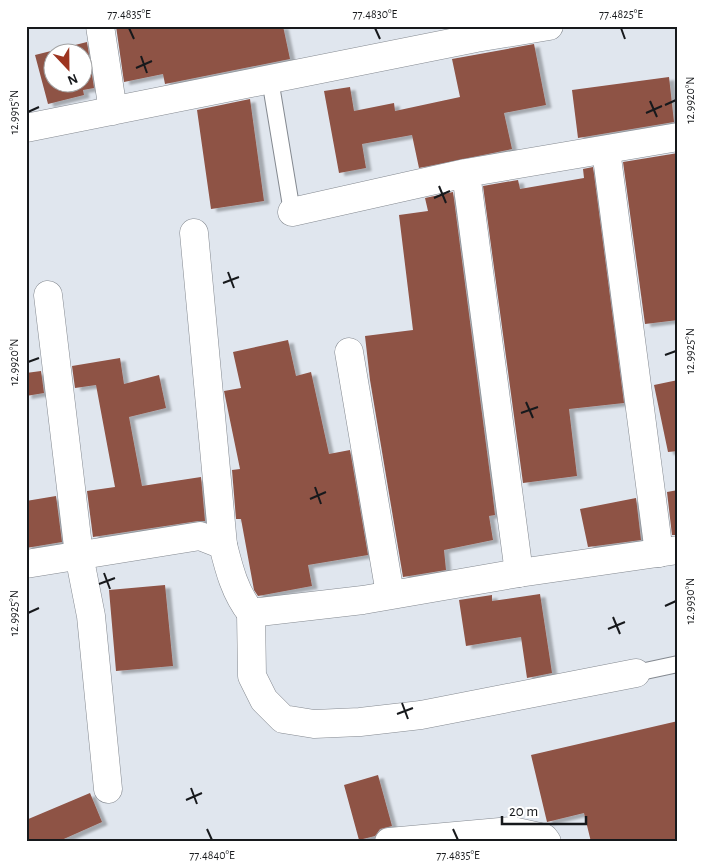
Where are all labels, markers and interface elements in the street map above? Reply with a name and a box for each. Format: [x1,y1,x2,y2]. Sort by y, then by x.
text: 77.4835°E [107,8,151,20]
text: 77.4830°E [353,8,398,20]
text: 77.4825°E [599,8,643,20]
north arrow [42,42,92,92]
text: N [65,71,80,87]
text: 12.9920°N [684,76,696,124]
text: 12.9915°N [8,90,20,134]
text: 12.9925°N [684,328,696,374]
text: 12.9920°N [8,338,20,386]
text: 12.9930°N [684,578,696,624]
text: 12.9925°N [8,590,20,636]
scale bar [502,793,585,825]
text: 20 m [509,804,538,819]
text: 77.4840°E [189,849,235,861]
text: 77.4835°E [436,849,480,861]

